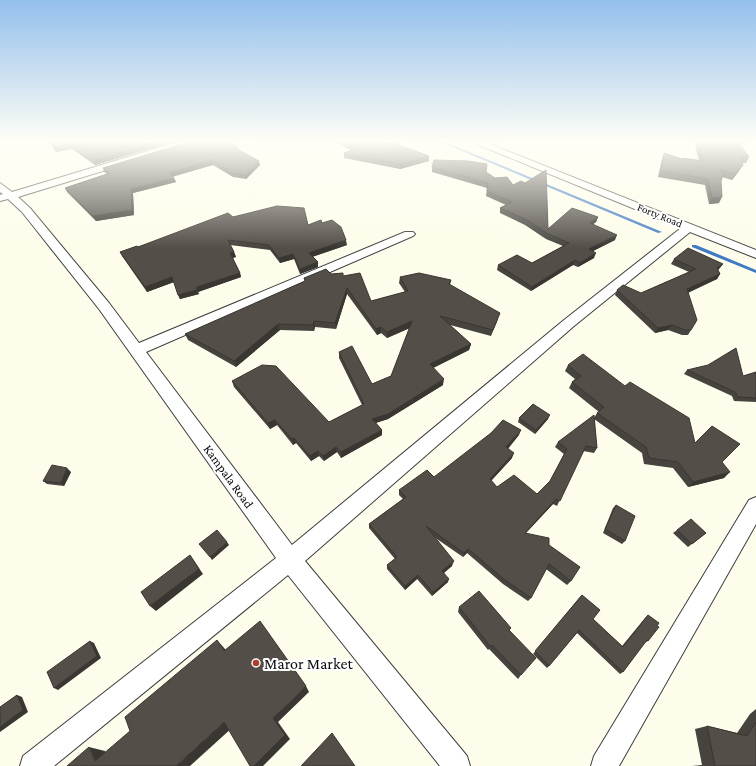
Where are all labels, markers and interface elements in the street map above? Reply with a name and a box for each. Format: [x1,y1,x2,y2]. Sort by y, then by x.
street label: Forty Road [635,201,684,230]
street label: Kampala Road [201,442,257,511]
place label: Maror Market [264,655,353,672]
marker: Maror Market [251,658,261,668]

